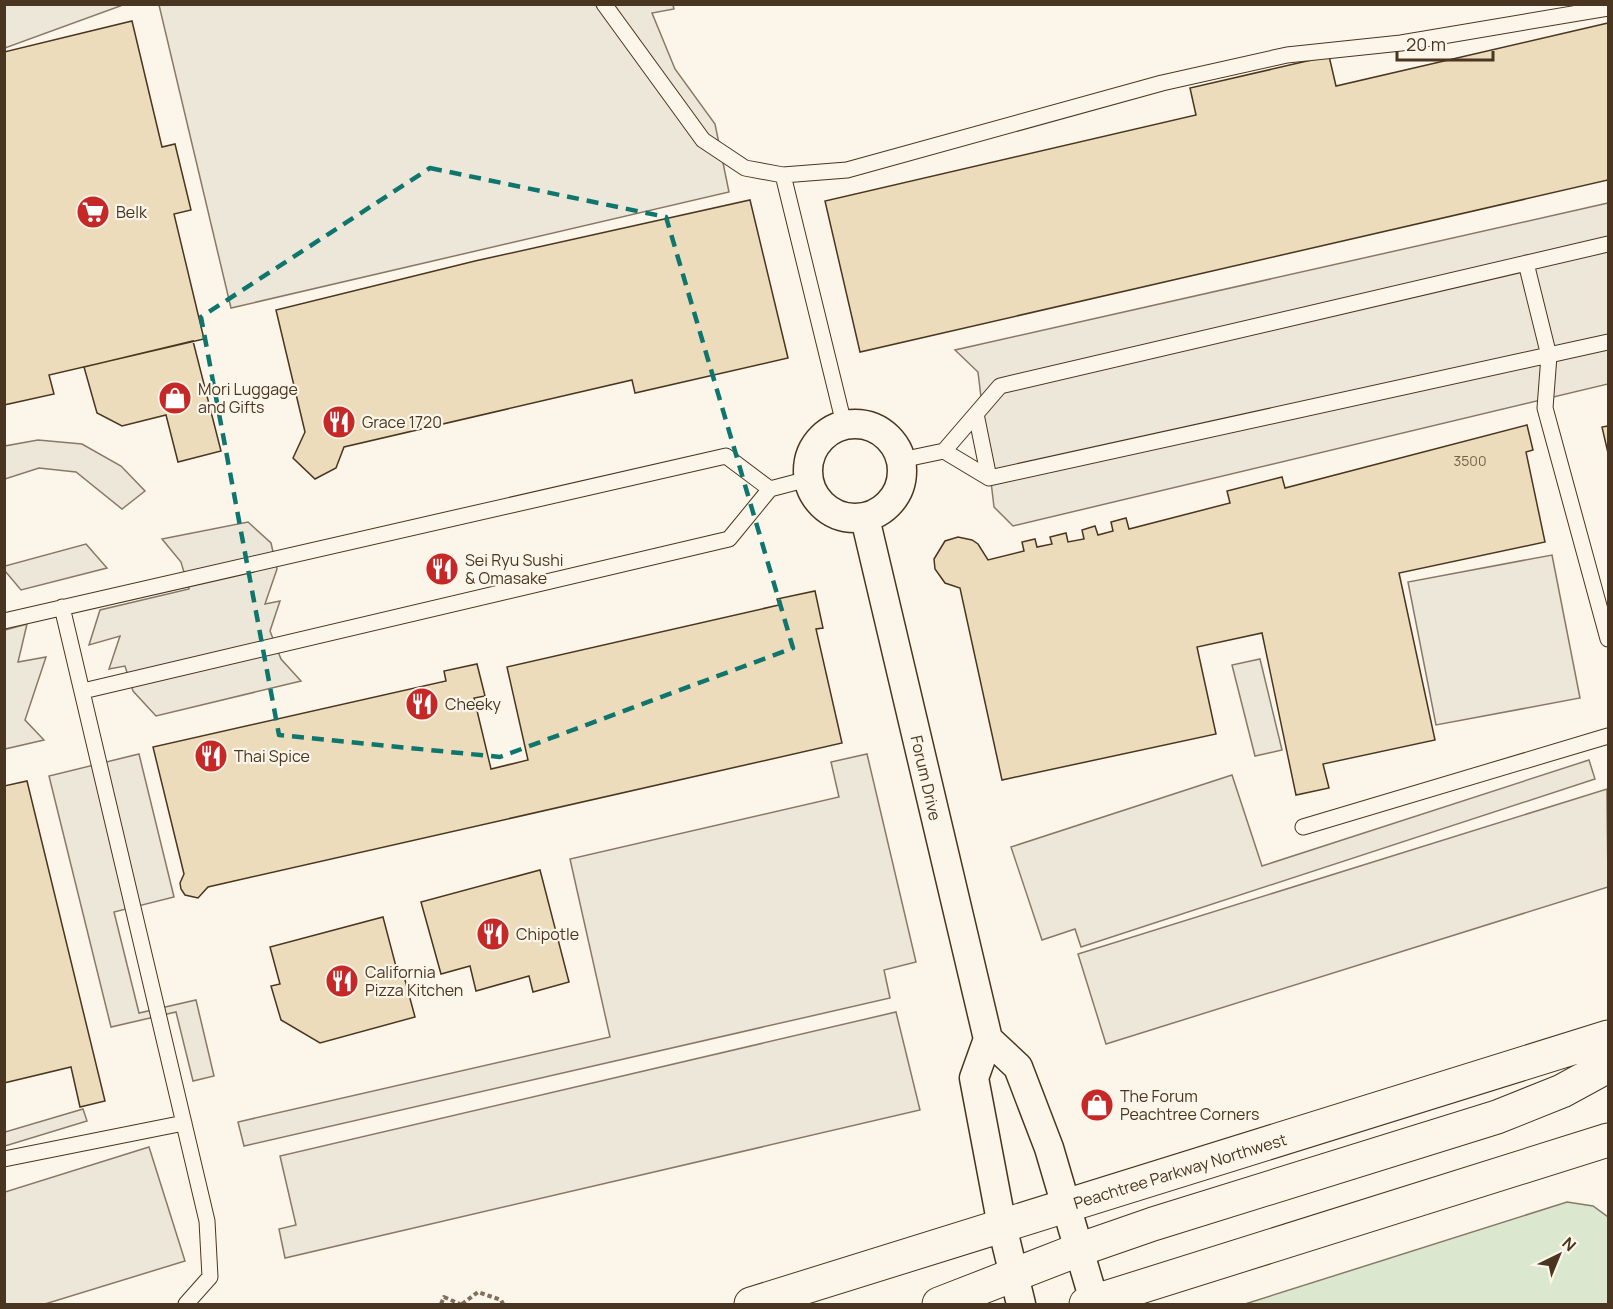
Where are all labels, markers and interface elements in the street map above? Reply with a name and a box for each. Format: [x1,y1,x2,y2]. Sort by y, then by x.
scale bar [1397,24,1493,62]
text: 20 m [1406,32,1446,56]
supermarket icon: Belk [75,194,111,230]
place label: Belk [116,201,148,223]
place label: Mori Luggage and Gifts [198,378,298,418]
shop icon: Mori Luggage and Gifts [157,380,193,416]
restaurant icon: Grace 1720 [321,404,357,440]
place label: Grace 1720 [362,411,442,433]
house number: 3500 [1454,451,1486,470]
place label: Sei Ryu Sushi & Omasake [465,549,563,589]
restaurant icon: Sei Ryu Sushi & Omasake [424,551,460,587]
restaurant icon: Cheeky [404,686,440,722]
place label: Cheeky [445,693,502,715]
street label: Forum Drive [906,733,946,823]
restaurant icon: Thai Spice [193,738,229,774]
place label: Thai Spice [234,745,310,767]
restaurant icon: Chipotle [475,916,511,952]
place label: Chipotle [516,923,579,945]
place label: California Pizza Kitchen [365,961,463,1001]
restaurant icon: California Pizza Kitchen [324,963,360,999]
place label: The Forum Peachtree Corners [1120,1085,1259,1125]
shop icon: The Forum Peachtree Corners [1079,1087,1115,1123]
street label: Peachtree Parkway Northwest [1071,1128,1289,1214]
north arrow [1529,1225,1589,1285]
text: N [1558,1232,1581,1256]

